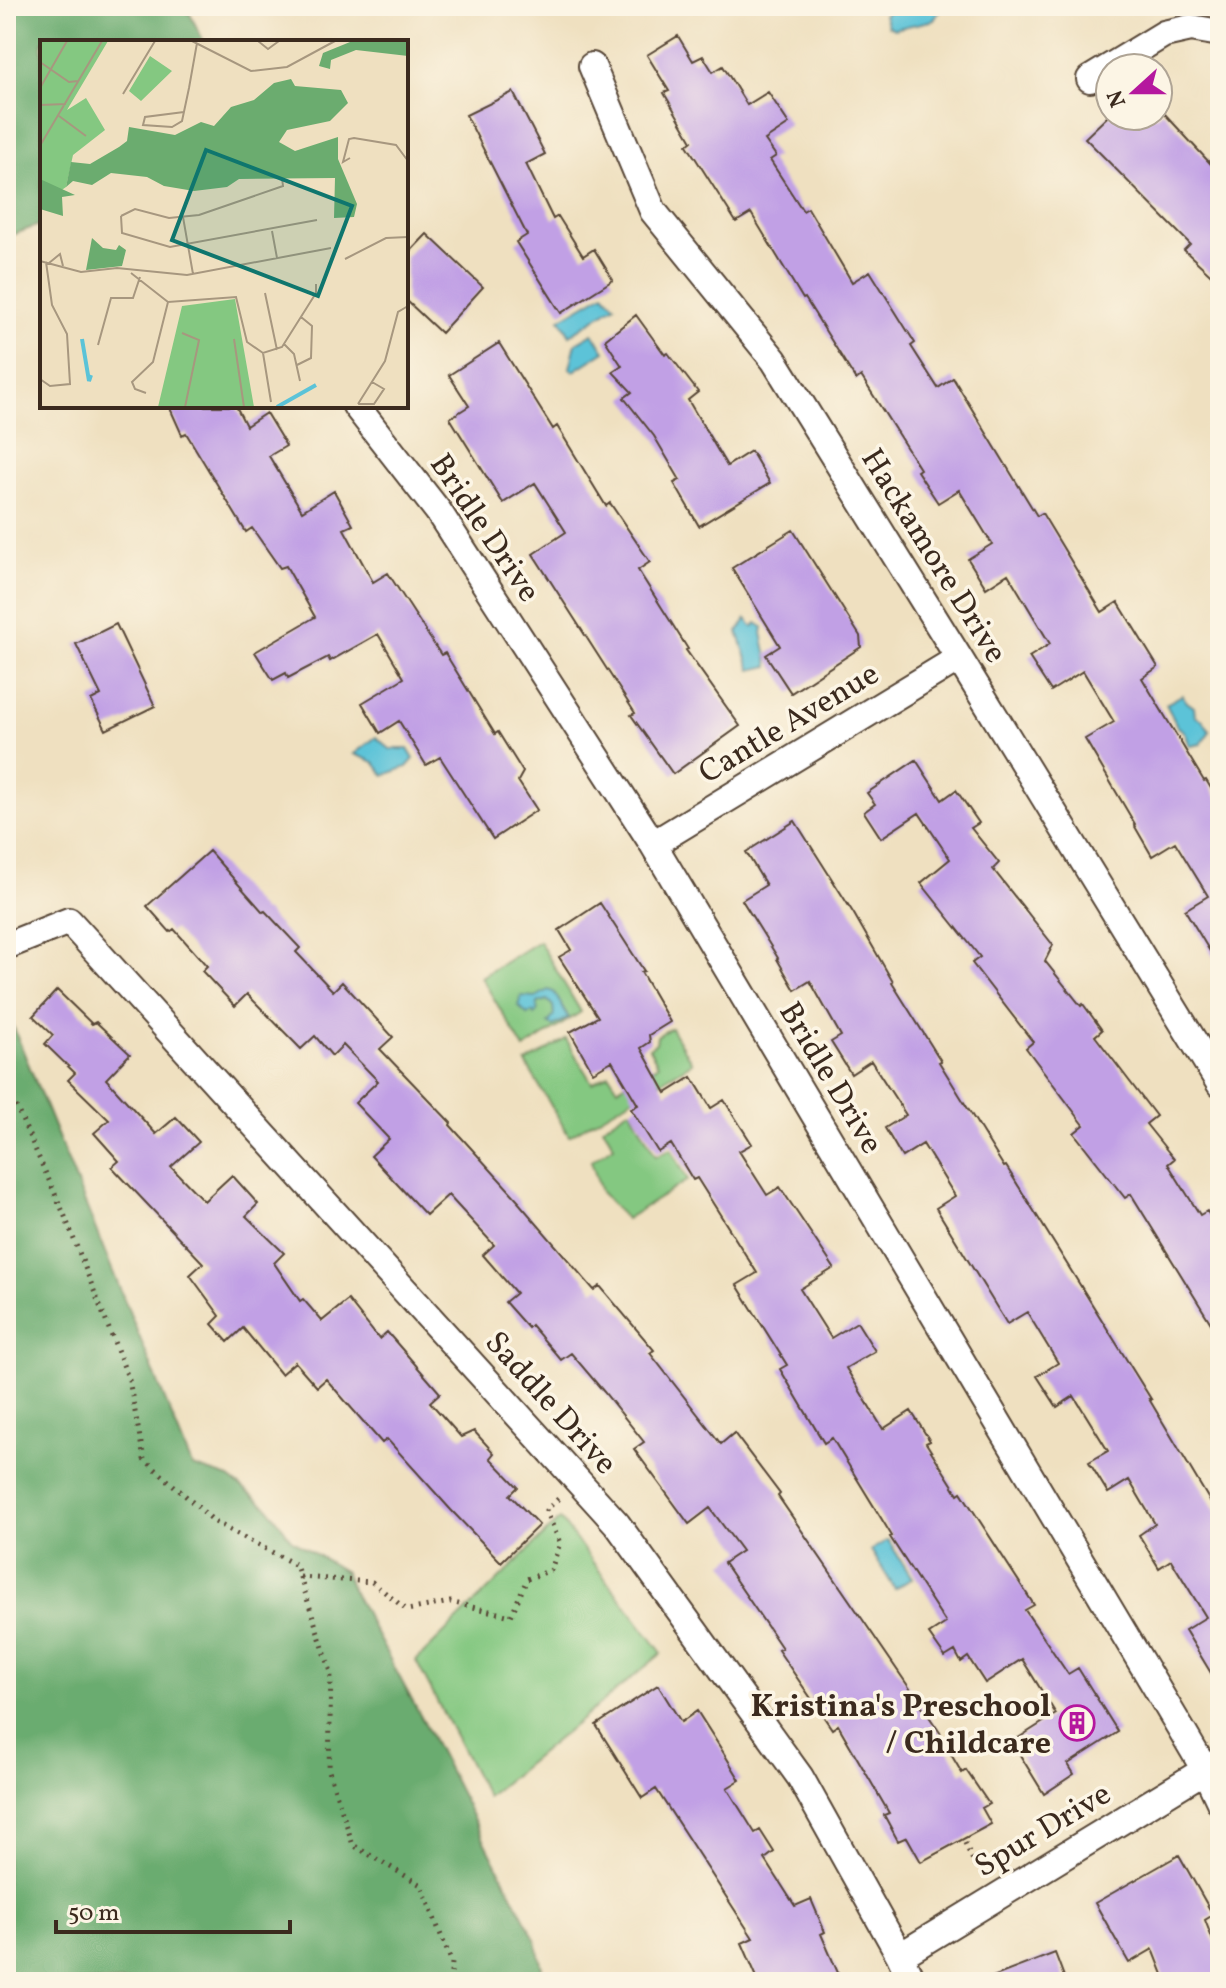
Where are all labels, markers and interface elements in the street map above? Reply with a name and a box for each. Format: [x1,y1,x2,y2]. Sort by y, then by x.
inset map [40,40,408,408]
north arrow [1094,52,1174,132]
text: N [1100,85,1135,111]
street label: Hackamore Drive [849,441,1016,672]
street label: Bridle Drive [418,446,549,612]
street label: Cantle Avenue [691,653,888,796]
street label: Bridle Drive [767,994,892,1163]
street label: Saddle Drive [474,1323,626,1485]
place label: Kristina's Preschool / Childcare [751,1686,1051,1767]
building icon: Kristina's Preschool / Childcare [1058,1704,1096,1742]
street label: Spur Drive [967,1774,1120,1890]
scale bar [56,1884,290,1934]
text: 50 m [68,1897,120,1931]

